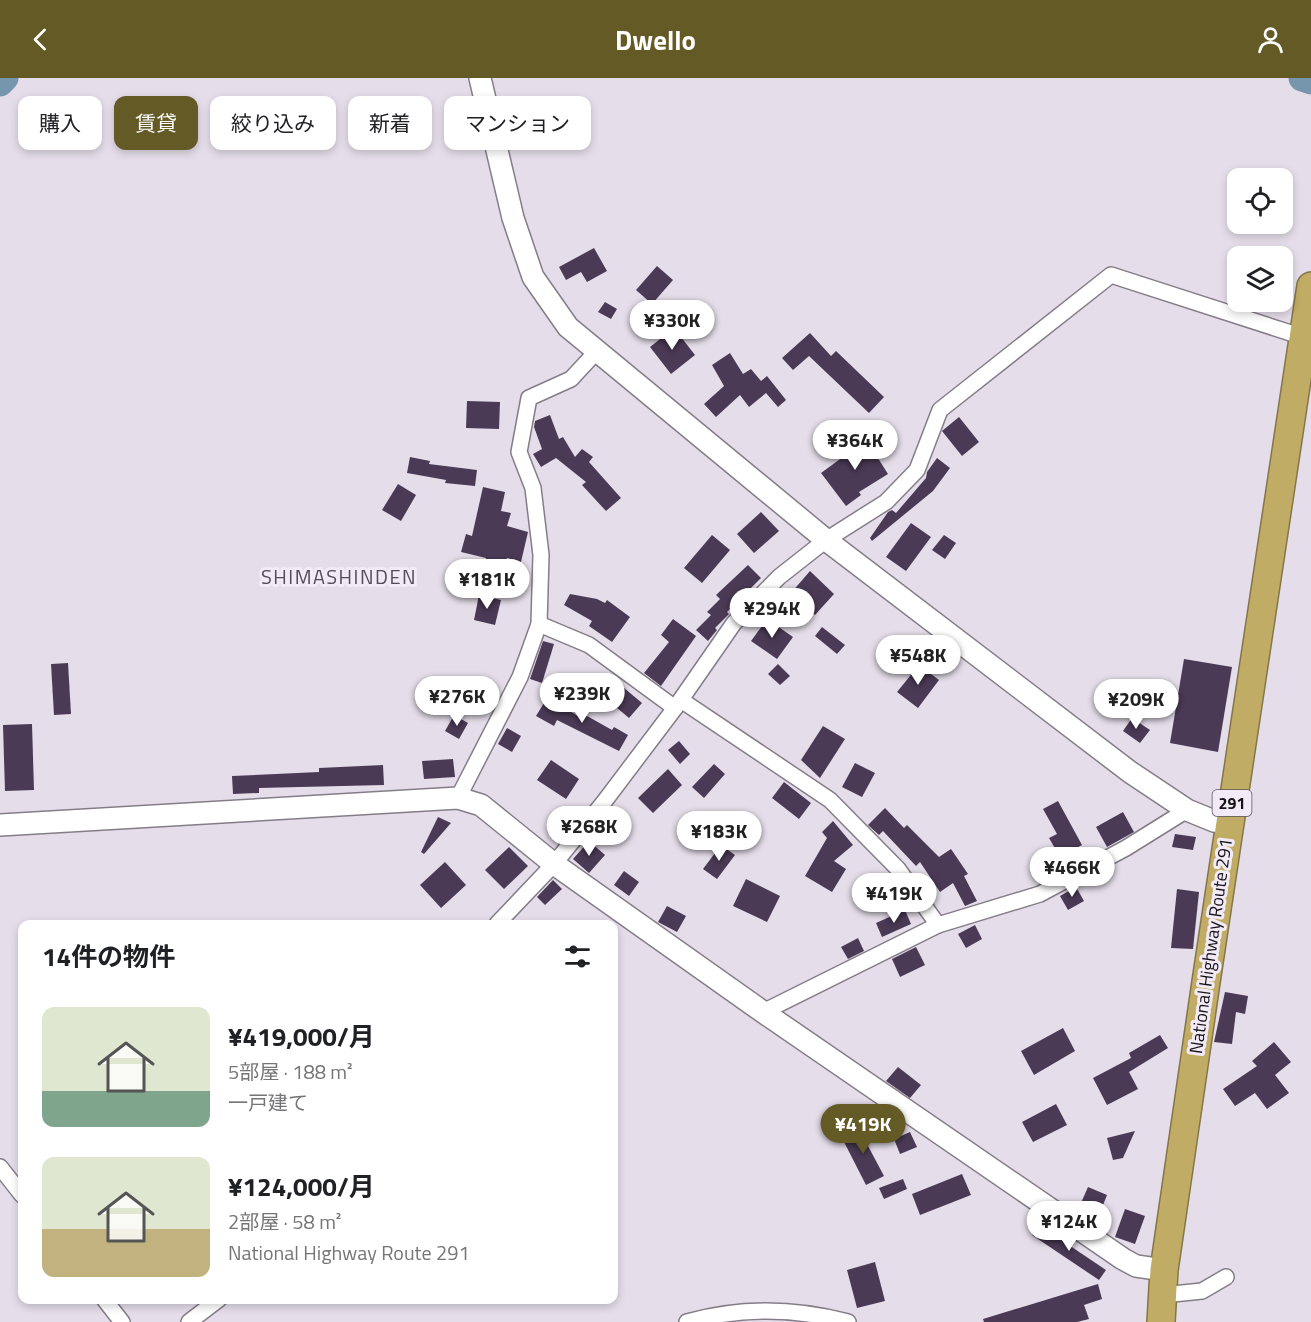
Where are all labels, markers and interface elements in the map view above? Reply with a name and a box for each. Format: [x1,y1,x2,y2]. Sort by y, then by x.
text: Dwello [615,19,696,60]
icon: back [24,23,57,56]
icon: person [1254,23,1287,56]
chip: 購入 [18,96,102,150]
chip: 賃貸 [114,96,198,150]
chip: 絞り込み [210,96,336,150]
chip: 新着 [348,96,432,150]
chip: マンション [444,96,591,150]
map controls [1227,168,1293,312]
button: locate [1227,168,1293,234]
button: layers [1227,246,1293,312]
pin: ¥330K [630,300,714,351]
text: ¥330K [644,304,700,335]
pin: ¥364K [813,420,897,471]
text: ¥364K [827,424,883,455]
pin: ¥181K [445,559,529,610]
district label: SHIMASHINDEN [261,561,417,592]
text: ¥181K [459,563,515,594]
pin: ¥294K [730,588,814,639]
text: ¥294K [744,592,800,623]
pin: ¥548K [876,635,960,686]
text: ¥548K [890,639,946,670]
pin: ¥239K [540,673,624,724]
pin: ¥276K [415,676,499,727]
text: ¥239K [554,677,610,708]
pin: ¥209K [1094,679,1178,730]
text: ¥276K [429,680,485,711]
text: ¥209K [1108,683,1164,714]
road number: 291 [1212,790,1252,816]
pin: ¥268K [547,806,631,857]
text: ¥268K [561,810,617,841]
pin: ¥183K [677,811,761,862]
text: ¥183K [691,815,747,846]
street label: National Highway Route 291 [1182,836,1239,1055]
pin: ¥466K [1030,847,1114,898]
text: ¥466K [1044,851,1100,882]
pin: ¥419K [852,873,936,924]
text: ¥419K [866,877,922,908]
text: 14件の物件 [42,937,175,976]
icon: filters [561,940,594,973]
text: ¥419,000/月 [228,1017,375,1056]
icon: home [90,1031,162,1103]
text: 5部屋 · 188 m² [228,1056,353,1087]
text: 一戸建て [228,1087,308,1118]
pin: ¥419K [821,1104,905,1155]
text: ¥419K [835,1108,891,1139]
text: ¥124,000/月 [228,1167,375,1206]
icon: home [90,1181,162,1253]
pin: ¥124K [1027,1201,1111,1252]
text: ¥124K [1041,1205,1097,1236]
text: 2部屋 · 58 m² [228,1206,341,1237]
text: National Highway Route 291 [228,1237,470,1268]

